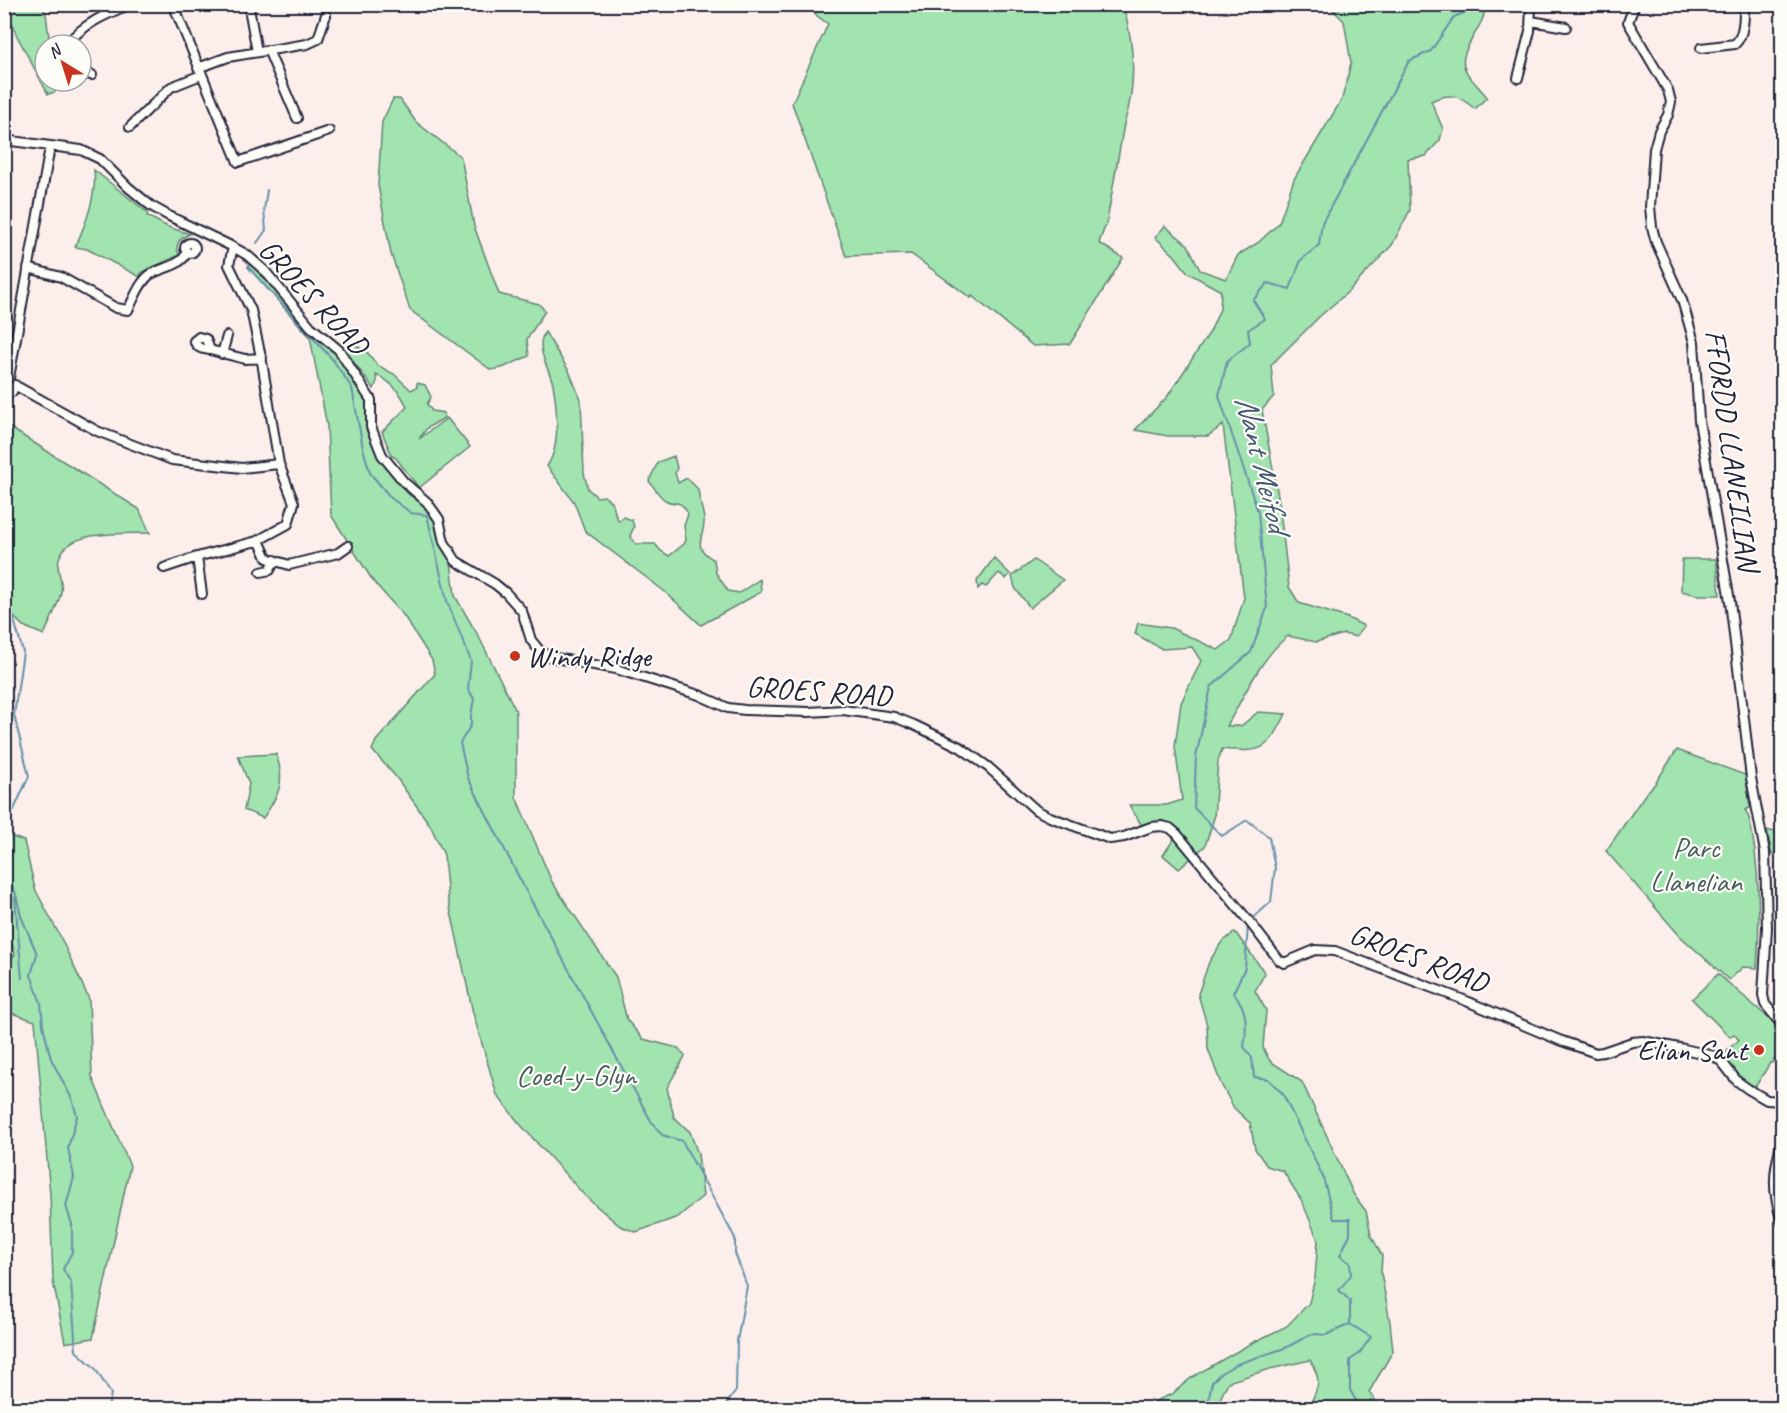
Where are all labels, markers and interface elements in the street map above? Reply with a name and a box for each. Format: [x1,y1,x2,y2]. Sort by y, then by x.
north arrow [33,33,93,93]
text: N [44,39,67,63]
street label: GROES ROAD [251,231,379,365]
street label: FFORDD LLANEILIAN [1696,327,1768,578]
water label: Nant Meifod [1226,391,1301,544]
place label: Windy Ridge [527,637,653,675]
marker: Windy Ridge [508,649,522,663]
street label: GROES ROAD [745,667,895,715]
park label: Parc Llanelian [1650,828,1743,900]
street label: GROES ROAD [1345,914,1496,1003]
place label: Elian Sant [1637,1031,1750,1069]
marker: Elian Sant [1752,1043,1766,1057]
park label: Coed-y-Glyn [516,1056,637,1094]

